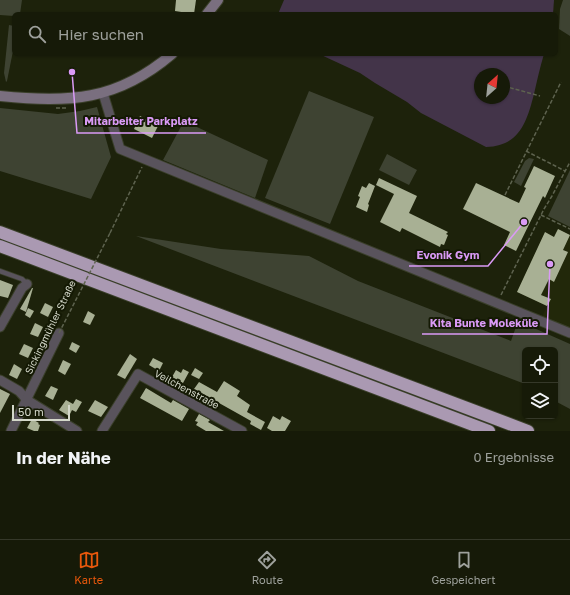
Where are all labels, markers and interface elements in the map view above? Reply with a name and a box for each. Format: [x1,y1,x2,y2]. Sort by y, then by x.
search box [12,12,558,56]
icon: search [26,23,48,45]
text: Hier suchen [58,25,144,43]
north arrow [474,68,510,104]
callout: Mitarbeiter Parkplatz [77,110,206,133]
text: Mitarbeiter Parkplatz [84,114,198,127]
callout: Evonik Gym [409,243,488,266]
text: Evonik Gym [417,248,480,261]
street label: Sickingmühler Straße [22,278,78,376]
callout: Kita Bunte Moleküle [422,311,547,334]
text: Kita Bunte Moleküle [430,316,539,329]
map controls [522,347,558,419]
button: locate [522,347,558,383]
street label: Veilchenstraße [153,367,222,411]
button: layers [522,383,558,419]
scale bar [12,403,70,422]
text: 50 m [18,405,44,418]
text: In der Nähe [16,447,111,468]
text: 0 Ergebnisse [473,449,554,465]
tab: Karte [74,549,103,586]
tab: Route [252,549,283,586]
tab: Gespeichert [432,549,496,586]

